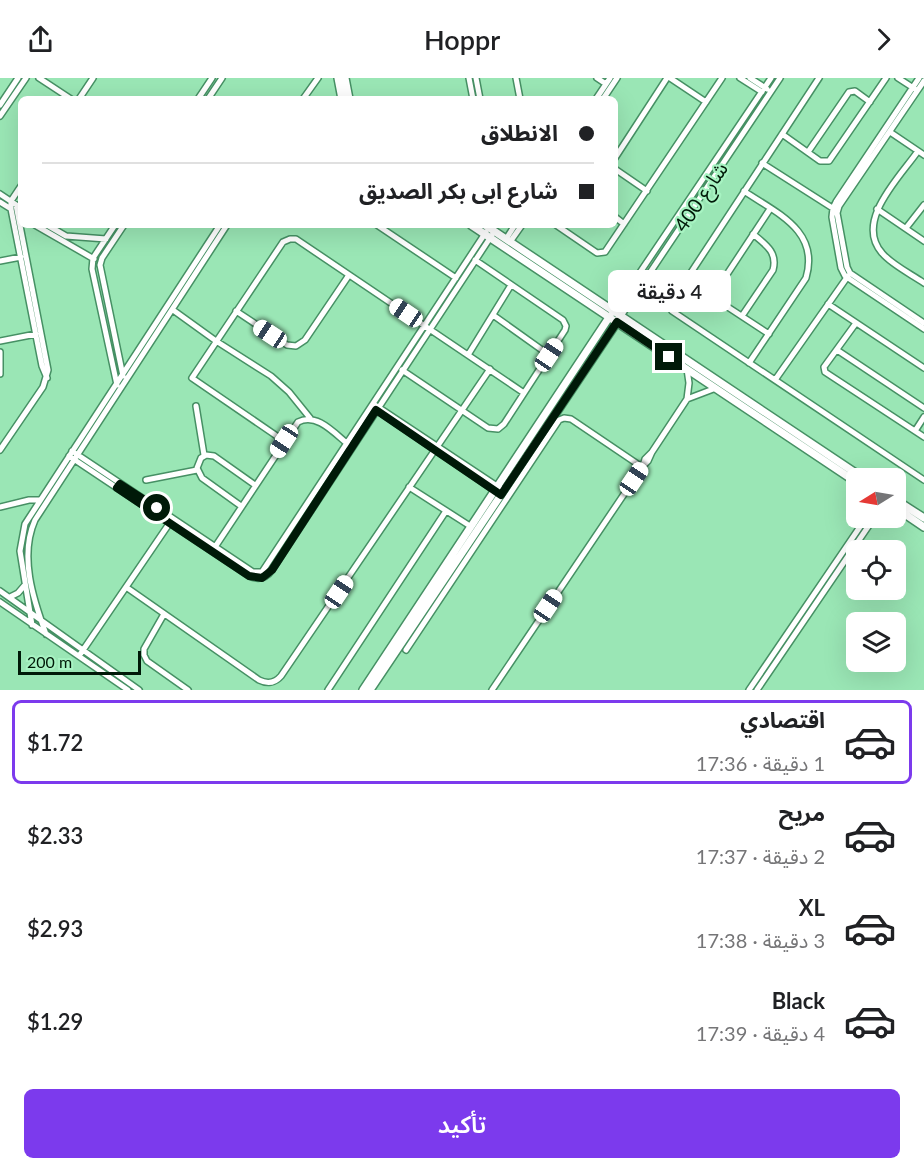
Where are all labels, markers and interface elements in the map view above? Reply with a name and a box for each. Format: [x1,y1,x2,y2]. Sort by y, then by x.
icon: share [24,23,57,56]
text: Hoppr [424,23,500,56]
icon: forward [867,23,900,56]
text: الانطلاق [481,119,558,146]
street label: شارع 400 [668,157,736,238]
text: شارع ابى بكر الصديق [359,177,558,204]
callout: 4 دقيقة [608,270,730,312]
text: 4 دقيقة [637,279,702,303]
car [386,295,426,331]
car [250,317,290,351]
car [531,335,567,375]
route end [655,343,682,370]
car [267,421,301,461]
car [616,459,652,499]
north arrow [846,468,906,528]
map controls [846,468,906,672]
route start [143,494,170,521]
button: locate [846,540,906,600]
car [321,572,357,612]
car [530,586,566,626]
button: layers [846,612,906,672]
scale bar [18,648,141,676]
text: 200 m [27,652,72,671]
text: اقتصادي [740,706,825,733]
icon: car [843,715,897,769]
text: $1.72 [27,729,83,756]
text: 1 دقيقة · 17:36 [696,751,825,775]
text: مريح [779,799,825,826]
icon: car [843,808,897,862]
text: $2.33 [27,822,83,849]
text: 2 دقيقة · 17:37 [696,844,825,868]
text: XL [799,894,825,921]
icon: car [843,901,897,955]
text: $2.93 [27,915,83,942]
text: 3 دقيقة · 17:38 [696,928,825,952]
text: Black [772,987,825,1014]
icon: car [843,994,897,1048]
text: $1.29 [27,1008,83,1035]
text: 4 دقيقة · 17:39 [696,1021,825,1045]
button: تأكيد [24,1089,900,1158]

